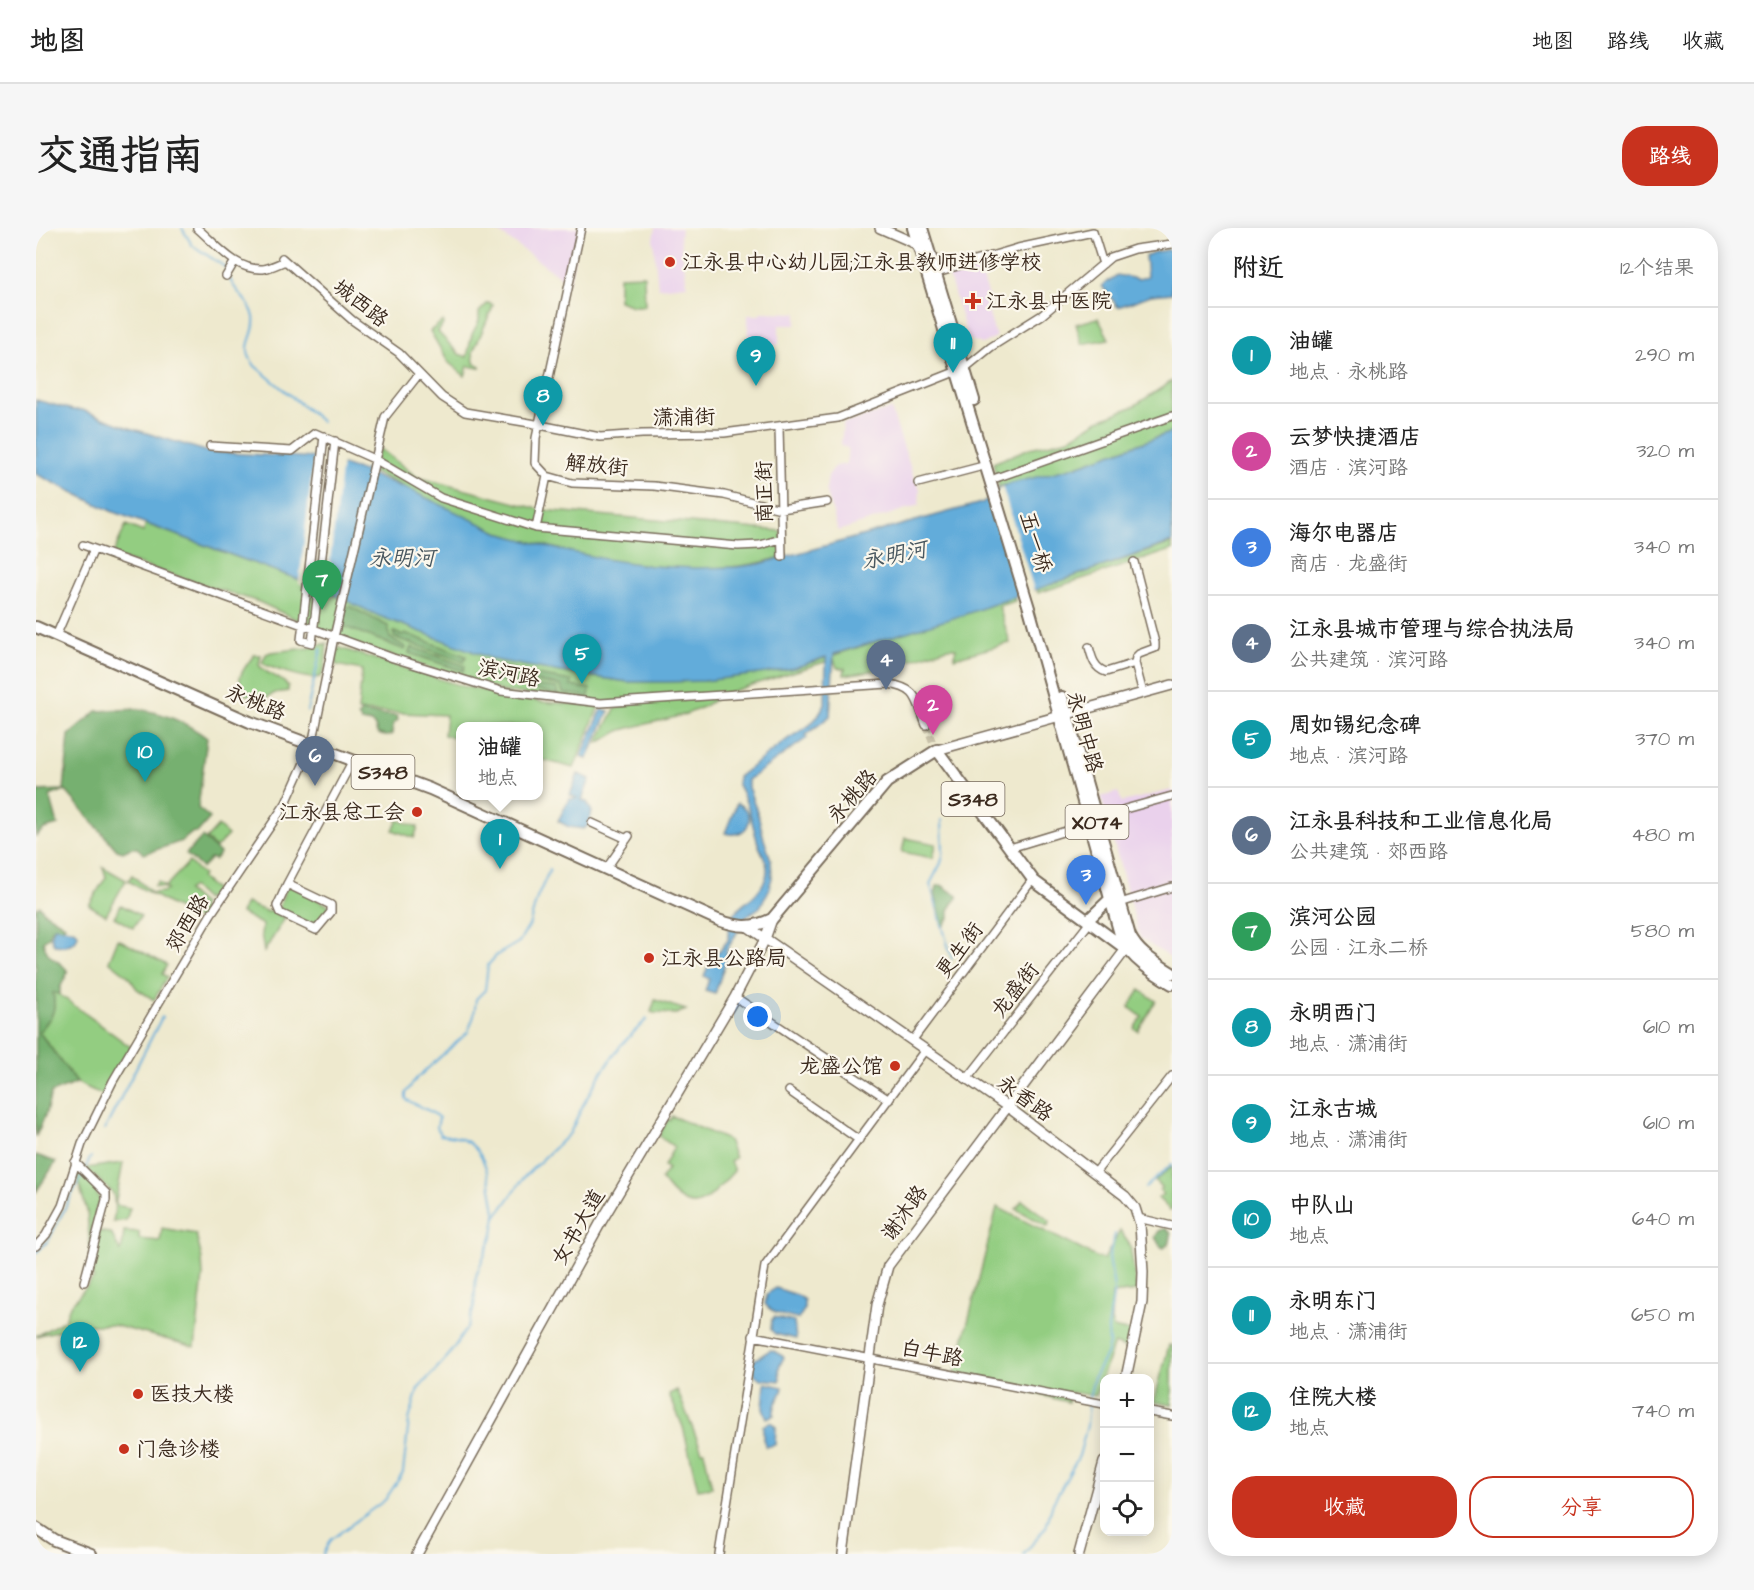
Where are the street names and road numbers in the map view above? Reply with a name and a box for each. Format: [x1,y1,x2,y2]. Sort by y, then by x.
street label: 城西路 [327,273,394,334]
street label: 潇浦街 [652,402,716,433]
street label: 解放街 [564,448,630,483]
street label: 南正街 [749,460,780,524]
street label: 五一桥 [1012,508,1059,577]
street label: 滨河路 [475,653,543,694]
street label: 永桃路 [221,677,290,728]
street label: 永明中路 [1060,688,1109,776]
road number: S348 [352,755,414,789]
street label: 永桃路 [821,763,884,830]
road number: S348 [942,782,1004,816]
road number: X074 [1066,805,1128,839]
street label: 郊西路 [159,889,216,958]
street label: 更生街 [929,916,990,984]
street label: 龙盛街 [985,957,1046,1024]
street label: 永香路 [991,1068,1059,1129]
street label: 谢沐路 [874,1179,935,1247]
street label: 女书大道 [545,1184,612,1271]
street label: 白牛路 [898,1333,966,1374]

